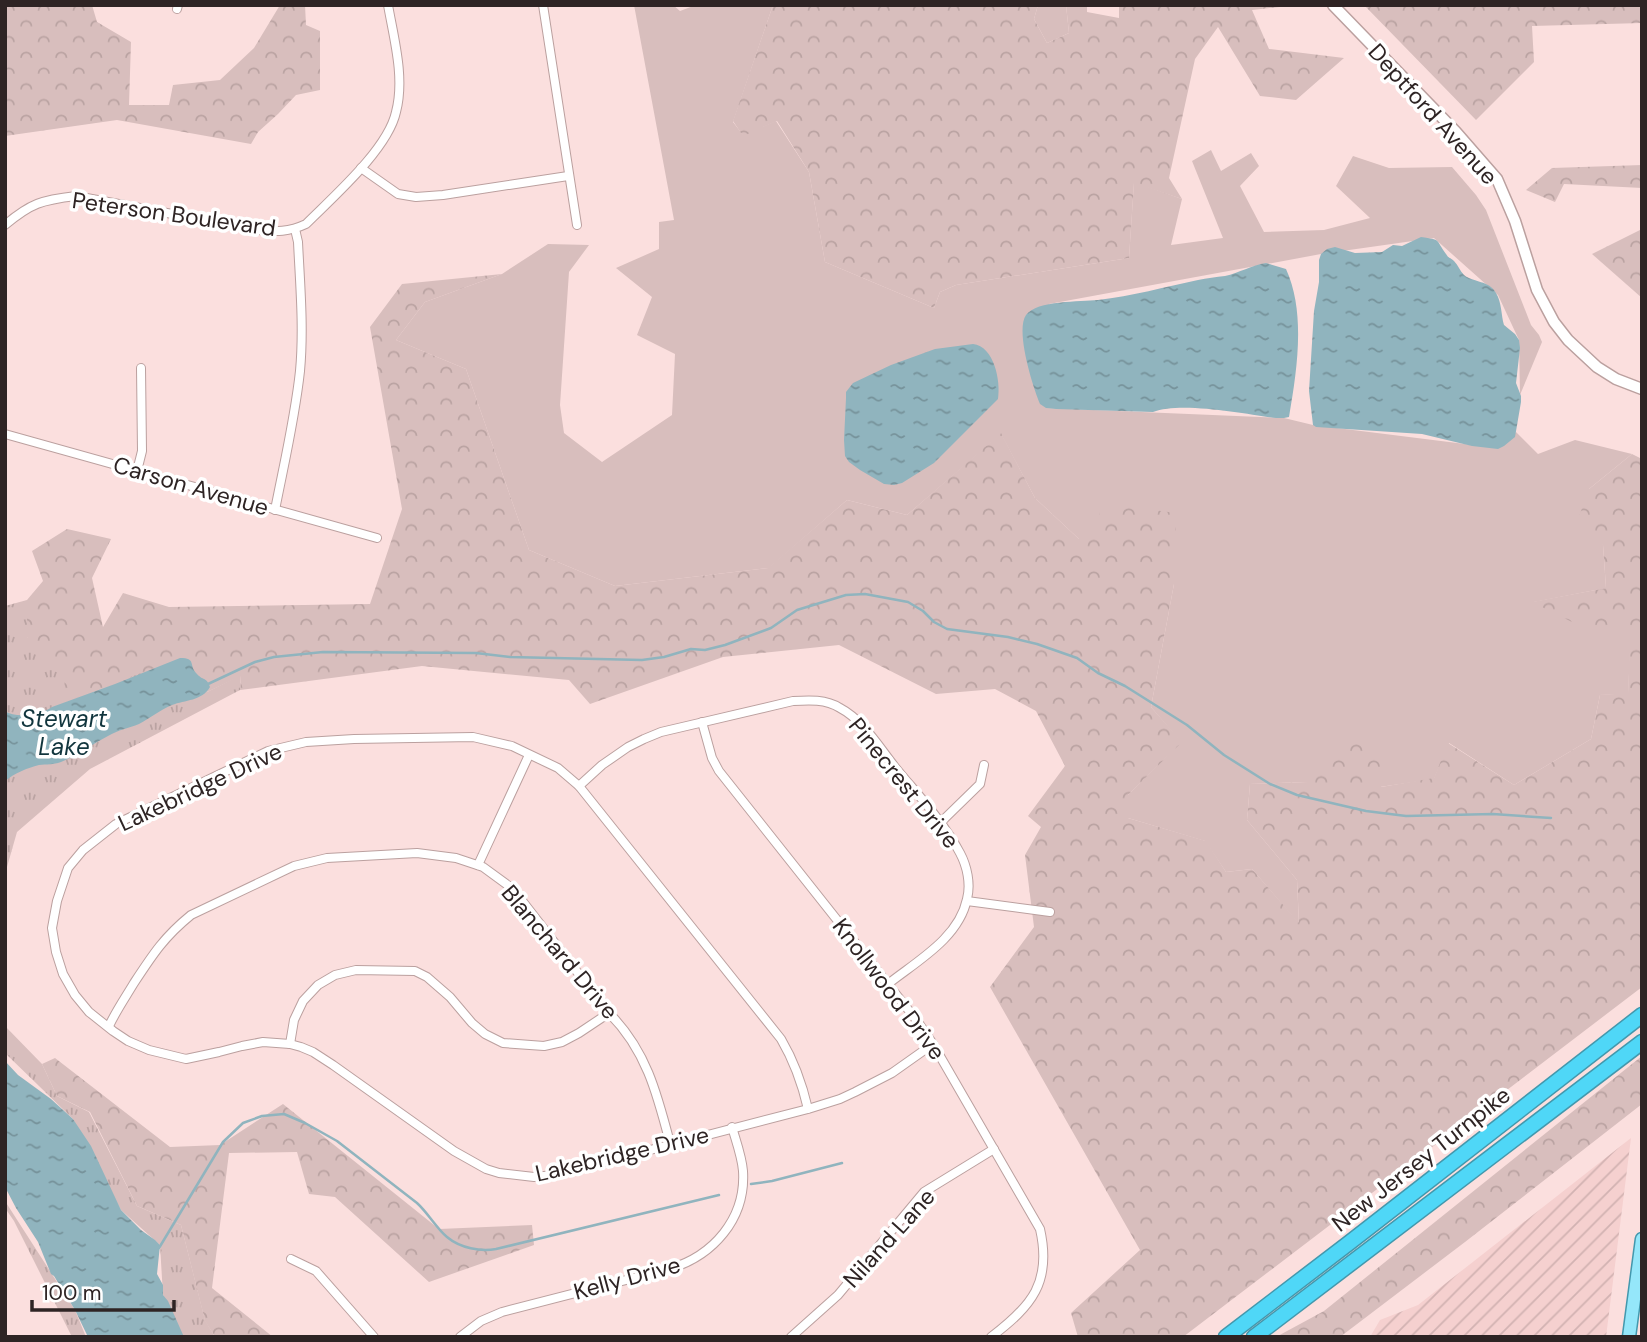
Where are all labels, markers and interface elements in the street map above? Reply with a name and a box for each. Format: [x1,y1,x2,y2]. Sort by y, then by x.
street label: Deptford Avenue [1362,37,1504,191]
street label: Peterson Boulevard [70,185,278,243]
street label: Carson Avenue [110,450,272,522]
water label: Stewart Lake [21,703,108,762]
street label: Pinecrest Drive [842,711,966,855]
street label: Lakebridge Drive [113,736,287,838]
street label: Blanchard Drive [495,879,625,1025]
street label: Knollwood Drive [826,912,952,1066]
street label: New Jersey Turnpike [1326,1080,1516,1238]
street label: Lakebridge Drive [532,1119,712,1189]
street label: Niland Lane [836,1182,942,1294]
street label: Kelly Drive [570,1249,684,1307]
scale bar [32,1268,173,1312]
text: 100 m [42,1279,102,1307]

